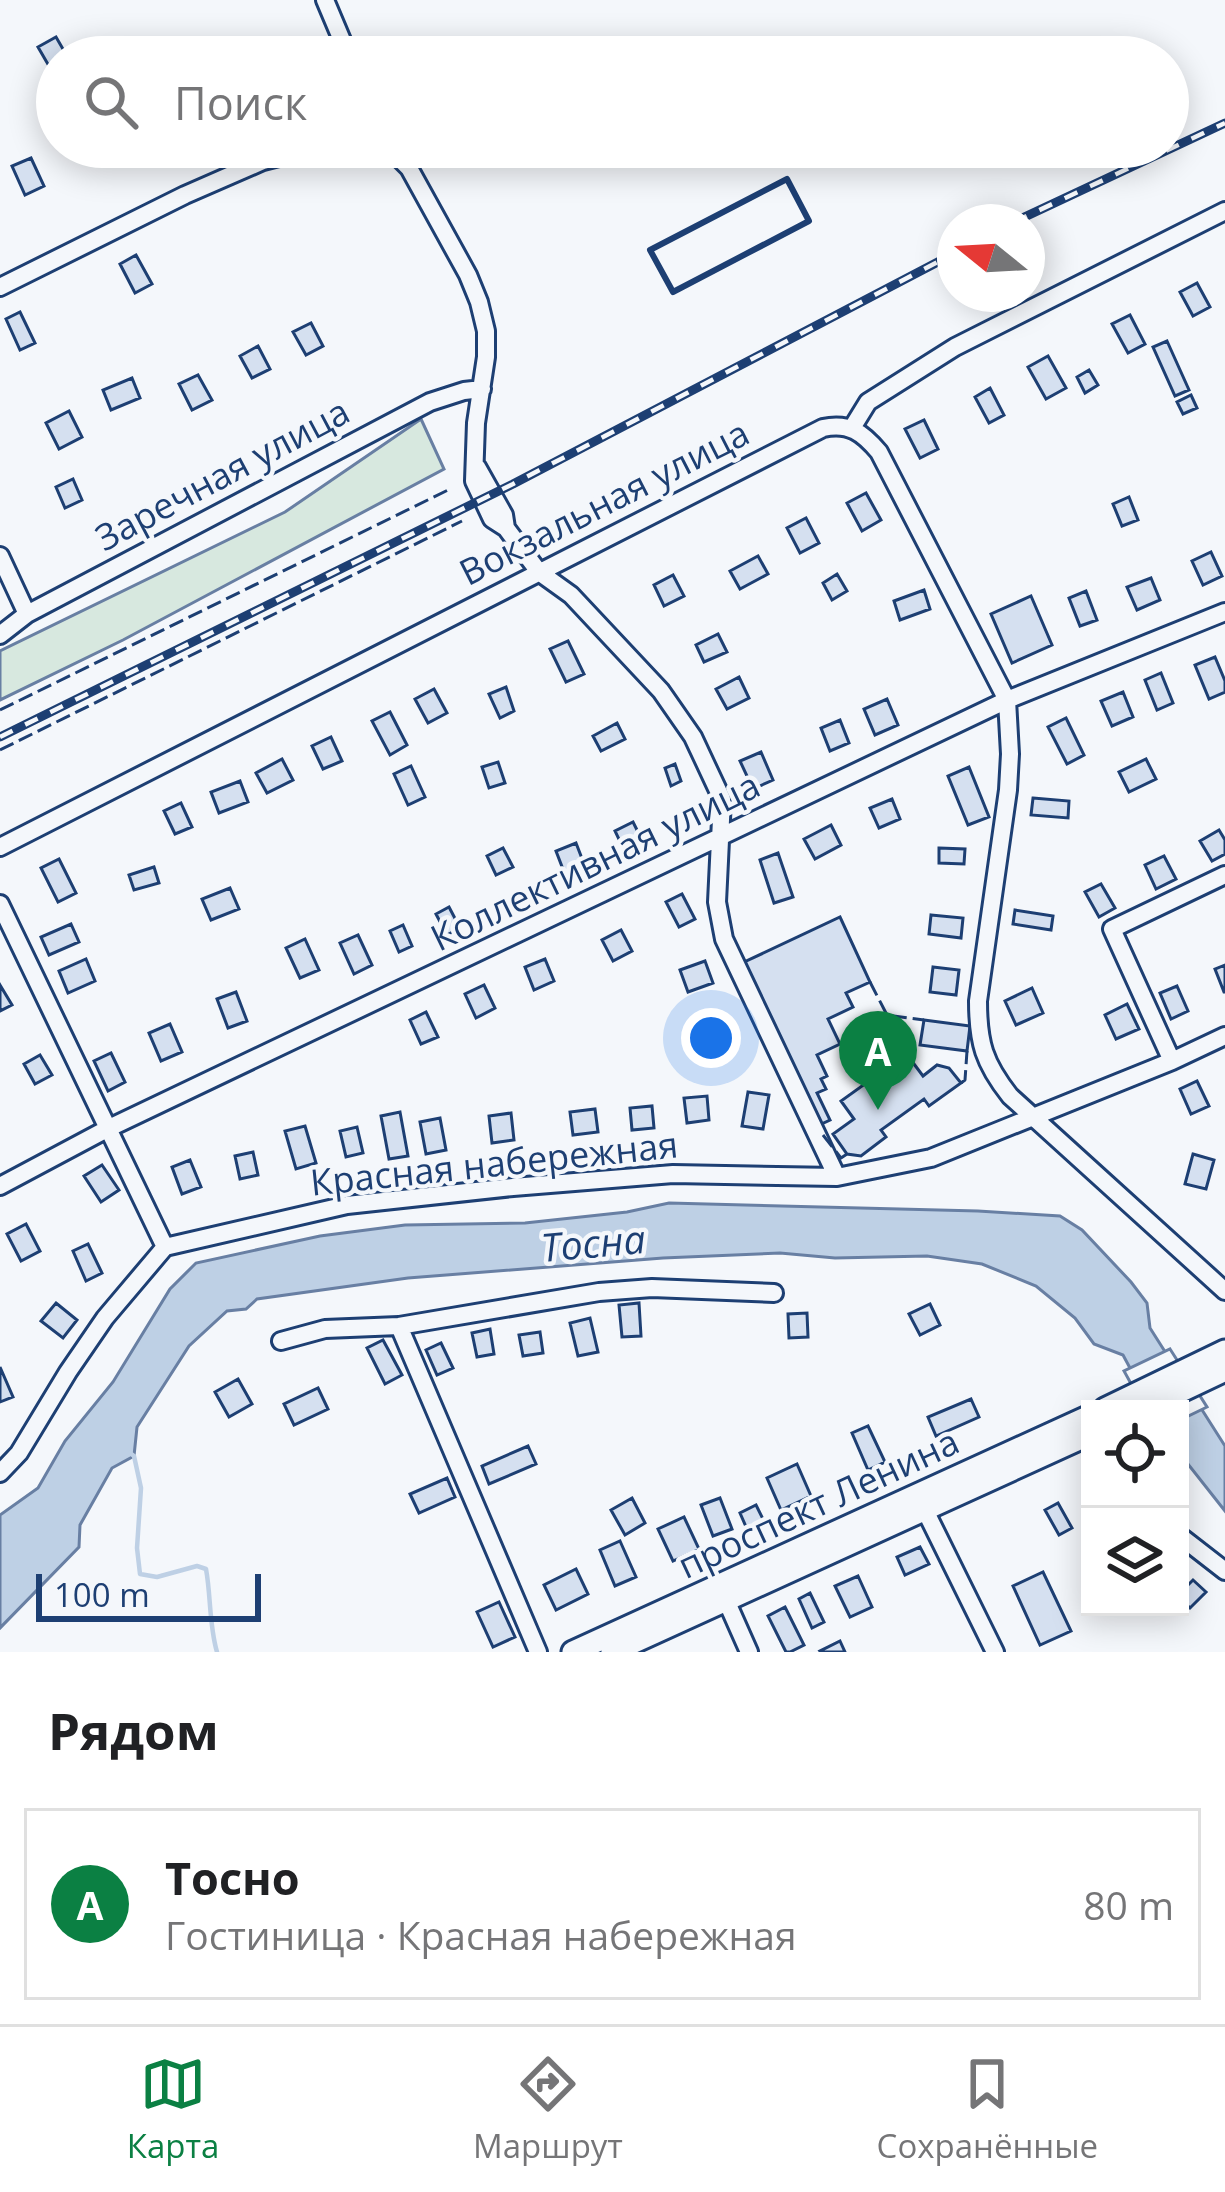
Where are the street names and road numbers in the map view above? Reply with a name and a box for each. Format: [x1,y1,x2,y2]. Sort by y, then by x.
street label: Заречная улица [86,386,358,562]
street label: Вокзальная улица [451,408,757,596]
street label: Коллективная улица [422,760,768,962]
street label: Красная набережная [308,1119,680,1207]
street label: проспект Ленина [670,1416,966,1590]

